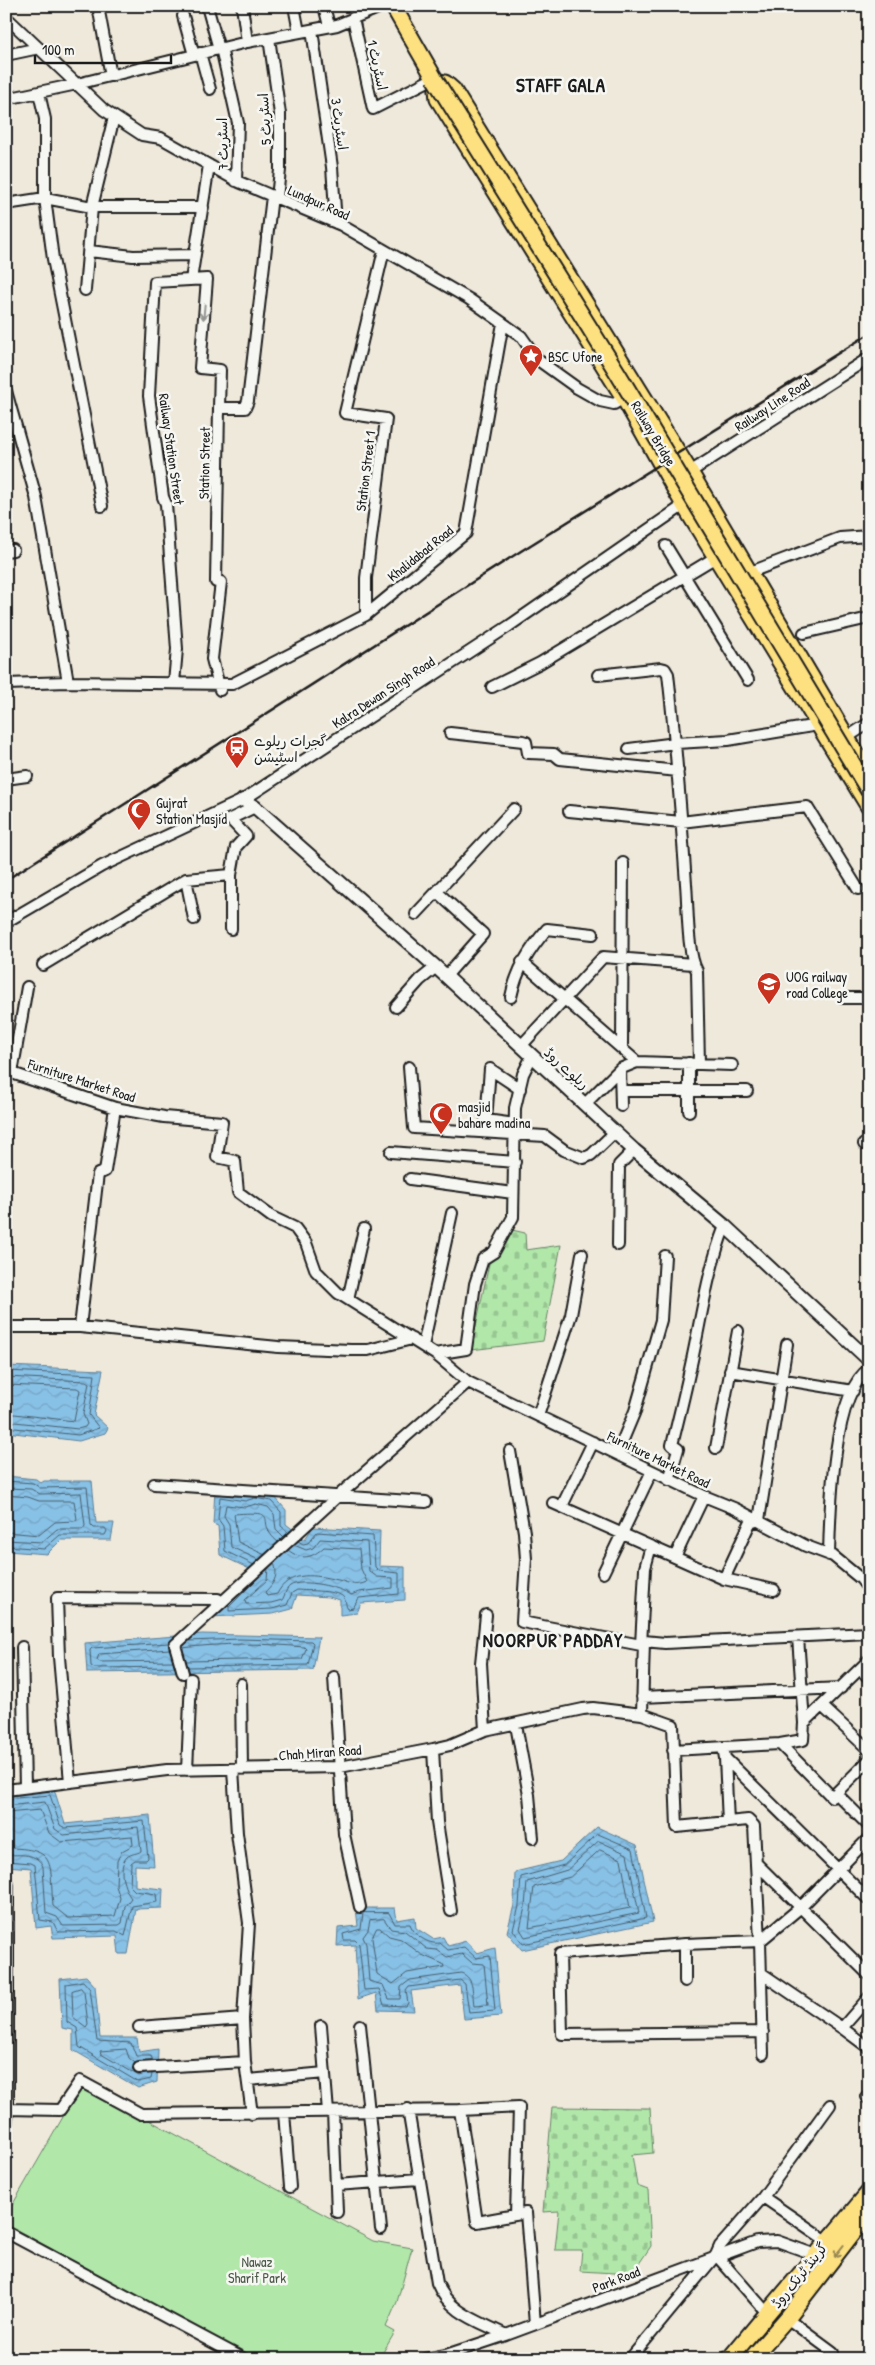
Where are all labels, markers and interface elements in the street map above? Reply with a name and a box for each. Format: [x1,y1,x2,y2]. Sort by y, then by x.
scale bar [35,32,171,64]
street label: اسٹریٹ 1 [363,38,393,92]
text: 100 m [42,39,75,60]
district label: STAFF GALA [516,72,606,98]
street label: اسٹریٹ 5 [253,92,275,146]
street label: اسٹریٹ 3 [327,97,353,151]
street label: اسٹریٹ 7 [212,117,232,171]
street label: Lundpur Road [285,180,353,225]
one-way arrow [200,304,209,320]
place icon: BSC Ufone [518,343,544,377]
place label: BSC Ufone [548,347,603,366]
street label: Railway Line Road [731,372,814,436]
street label: Railway Station Street [154,392,189,506]
street label: Railway Bridge [626,397,681,470]
street label: Station Street [194,426,214,499]
street label: Station Street 1 [351,430,379,512]
street label: Khalidabad Road [383,520,457,585]
street label: Kalra Dewan Singh Road [328,651,439,733]
place label: گجرات ریلوے اسٹیشن [254,731,327,766]
station icon: گجرات ریلوے اسٹیشن [224,735,250,769]
place label: Gujrat Station Masjid [156,793,228,829]
mosque icon: Gujrat Station Masjid [126,797,152,831]
place label: UOG railway road College [786,967,848,1003]
school or university icon: UOG railway road College [756,971,782,1005]
street label: ریلوے روڈ [540,1043,594,1094]
street label: Furniture Market Road [25,1053,139,1106]
place label: masjid bahare madina [458,1097,531,1132]
mosque icon: masjid bahare madina [428,1101,454,1135]
street label: Furniture Market Road [604,1426,714,1492]
district label: NOORPUR PADDAY [483,1627,623,1653]
street label: Chah Miran Road [278,1740,363,1764]
street label: گرینڈ ٹرنک روڈ [767,2238,831,2312]
one-way arrow [833,2244,844,2257]
park label: Nawaz Sharif Park [228,2252,286,2287]
street label: Park Road [589,2261,643,2297]

